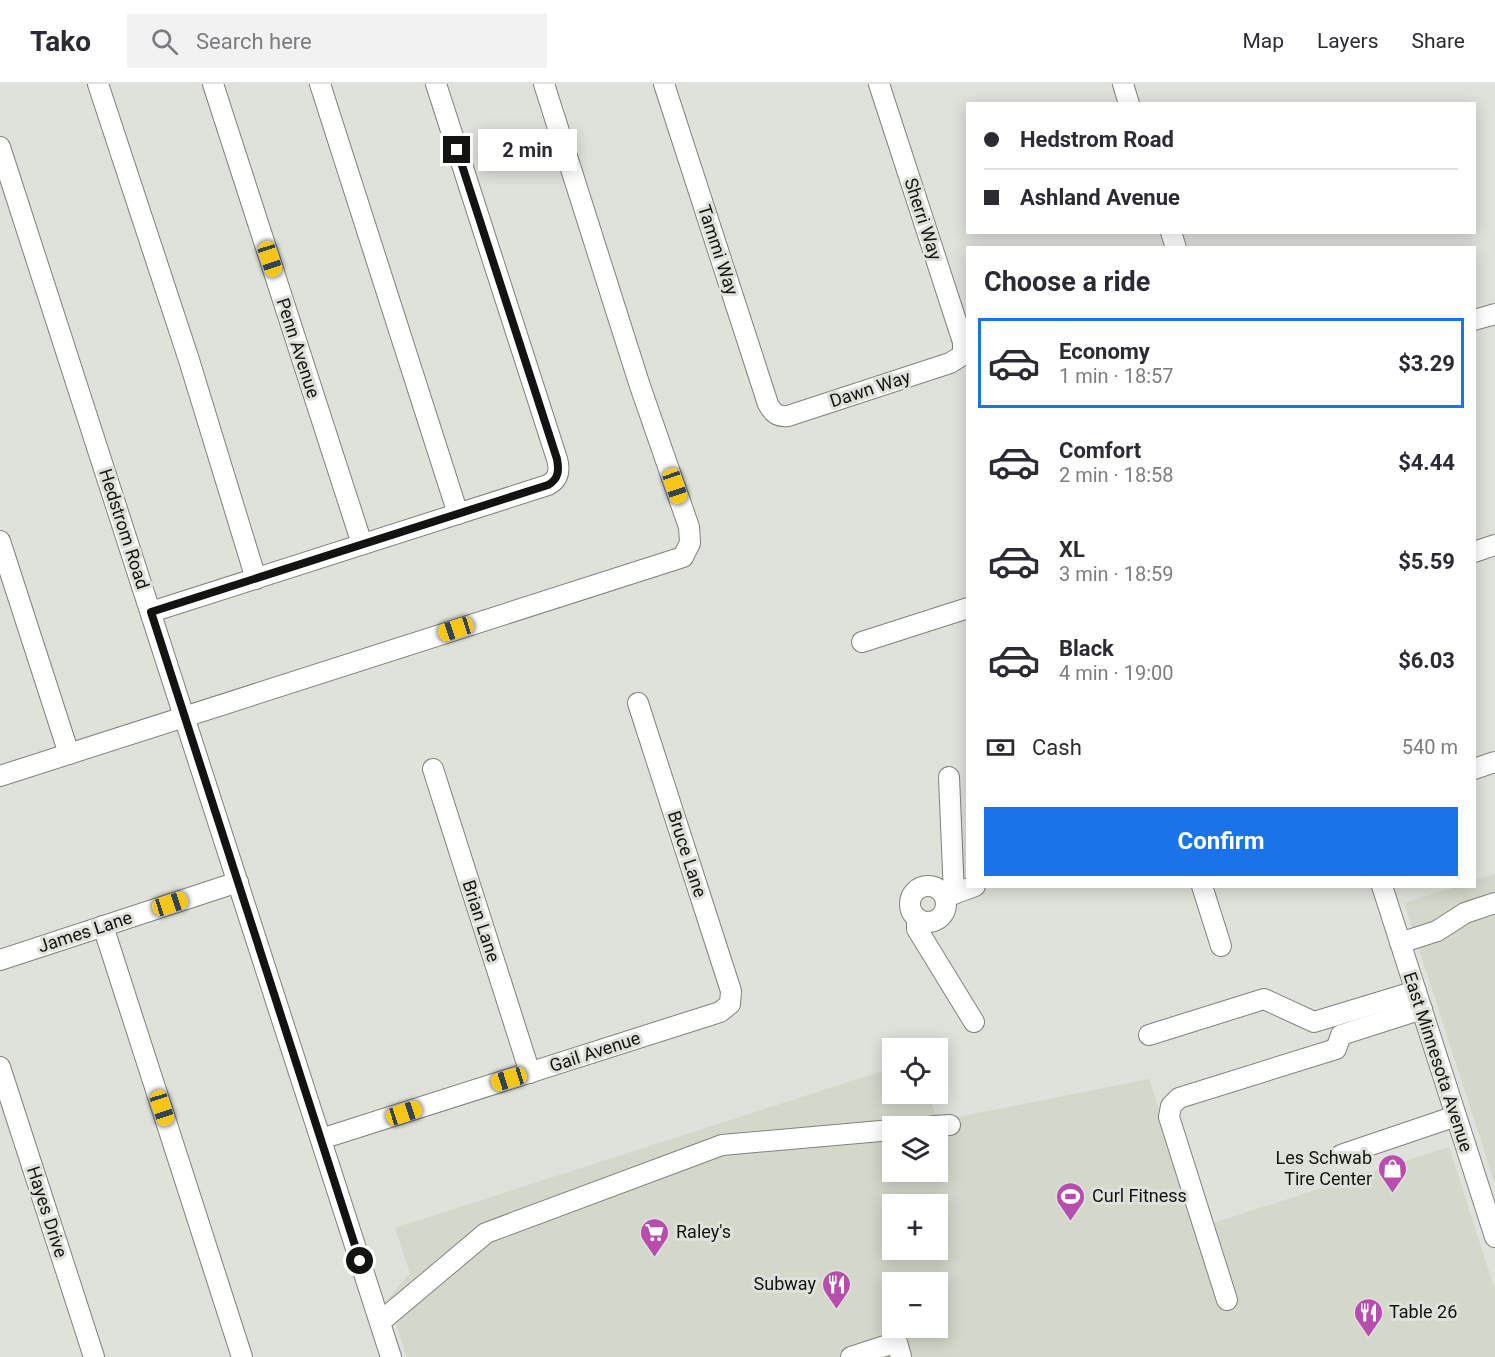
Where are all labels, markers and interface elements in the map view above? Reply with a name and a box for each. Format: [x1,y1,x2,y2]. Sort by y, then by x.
search box [127,14,547,68]
text: Tako [30,25,91,58]
icon: search [148,25,181,58]
text: Search here [196,29,312,54]
text: Map [1242,29,1284,53]
text: Layers [1317,29,1378,53]
text: Share [1411,29,1465,53]
text: Hedstrom Road [1020,127,1174,152]
callout: 2 min [478,129,577,171]
route end [443,136,470,163]
text: 2 min [502,138,553,162]
street label: Sherri Way [900,175,947,263]
text: Ashland Avenue [1020,185,1180,210]
street label: Tammi Way [694,202,743,298]
car [256,239,284,279]
text: Choose a ride [984,266,1150,298]
street label: Penn Avenue [272,295,325,401]
icon: car [987,336,1041,390]
text: Economy [1059,339,1150,364]
text: $3.29 [1398,351,1455,376]
text: 1 min · 18:57 [1059,364,1174,388]
street label: Dawn Way [827,366,913,411]
icon: car [987,435,1041,489]
text: Comfort [1059,438,1141,463]
text: $4.44 [1398,450,1455,475]
text: 2 min · 18:58 [1059,463,1174,487]
street label: Hedstrom Road [95,466,154,592]
car [661,466,689,506]
icon: car [987,534,1041,588]
text: XL [1059,537,1085,562]
text: $5.59 [1398,549,1455,574]
text: 3 min · 18:59 [1059,562,1174,586]
car [436,615,476,643]
icon: car [987,633,1041,687]
text: Black [1059,636,1114,661]
text: $6.03 [1398,648,1455,673]
text: 4 min · 19:00 [1059,661,1174,685]
icon: cash [984,731,1017,764]
text: Cash [1032,735,1082,760]
text: 540 m [1402,735,1458,759]
button: Confirm [984,807,1458,876]
street label: Bruce Lane [664,808,711,900]
street label: Brian Lane [458,877,505,964]
car [150,890,190,918]
street label: James Lane [35,906,135,957]
street label: East Minnesota Avenue [1399,969,1477,1154]
street label: Gail Avenue [547,1027,643,1076]
map controls [882,1038,948,1338]
button: locate [882,1038,948,1104]
car [489,1065,529,1093]
car [148,1088,176,1128]
car [384,1099,424,1127]
button: layers [882,1116,948,1182]
place label: Les Schwab Tire Center [1276,1147,1372,1189]
shop icon: Les Schwab Tire Center [1377,1152,1409,1194]
street label: Hayes Drive [23,1164,72,1260]
sports icon: Curl Fitness [1055,1180,1087,1222]
place label: Curl Fitness [1092,1185,1187,1206]
button: + [882,1194,948,1260]
supermarket icon: Raley's [639,1216,671,1258]
place label: Raley's [676,1221,731,1242]
route start [346,1247,373,1274]
restaurant icon: Subway [821,1268,853,1310]
button: − [882,1272,948,1338]
place label: Subway [754,1273,816,1294]
restaurant icon: Table 26 [1352,1296,1384,1338]
place label: Table 26 [1389,1301,1457,1322]

